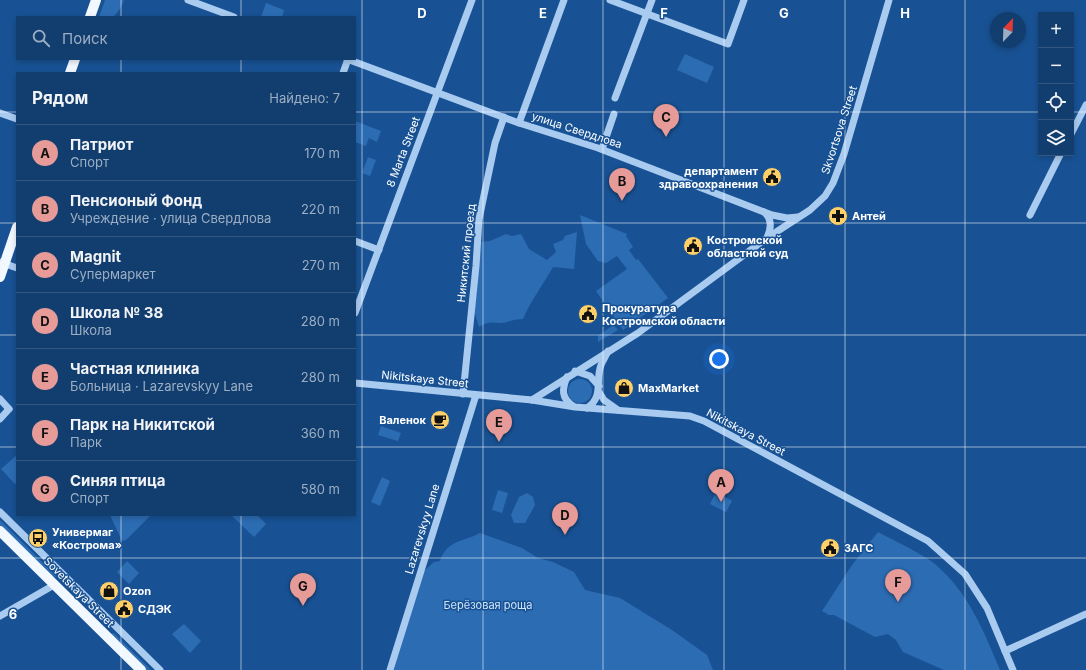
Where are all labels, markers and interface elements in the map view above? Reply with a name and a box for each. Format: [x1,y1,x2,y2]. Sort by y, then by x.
text: D [417,5,427,21]
text: E [539,5,547,21]
text: F [660,5,668,21]
text: G [779,5,789,21]
text: H [900,5,910,21]
north arrow [990,12,1026,48]
map controls [1038,12,1074,156]
button: + [1038,12,1074,48]
search box [16,16,356,60]
icon: search [30,27,52,49]
text: Поиск [62,29,108,48]
button: − [1038,48,1074,84]
street label: Skvortsova Street [818,84,860,176]
button: locate [1038,84,1074,120]
text: Рядом [32,88,88,108]
text: Найдено: 7 [269,90,340,106]
pin: C [653,104,679,137]
street label: улица Свердлова [530,109,624,151]
street label: 8 Marta Street [383,114,423,189]
button: layers [1038,120,1074,156]
text: Патриот [70,135,133,154]
text: A [40,145,50,161]
text: 170 m [304,145,340,161]
text: Спорт [70,154,109,170]
place label: департамент здравоохранения [659,164,758,191]
public building icon: департамент здравоохранения [761,166,783,188]
pin: B [609,168,635,201]
text: Пенсионый Фонд [70,191,202,210]
text: B [41,201,49,217]
text: 220 m [301,201,340,217]
street label: Никитский проезд [454,203,478,303]
pharmacy icon: Антей [827,205,849,227]
place label: Антей [852,209,886,223]
text: Учреждение · улица Свердлова [70,210,271,226]
place label: Костромской областной суд [707,233,789,260]
public building icon: Костромской областной суд [682,235,704,257]
text: Magnit [70,247,121,266]
text: C [40,257,50,273]
text: 270 m [302,257,340,273]
text: Супермаркет [70,266,156,282]
place label: Прокуратура Костромской области [602,301,725,328]
text: Школа № 38 [70,303,163,322]
public building icon: Прокуратура Костромской области [577,303,599,325]
text: D [40,313,50,329]
text: 280 m [301,313,340,329]
text: Школа [70,322,112,338]
your location [709,349,729,369]
text: Частная клиника [70,359,199,378]
street label: Nikitskaya Street [381,367,470,391]
text: E [41,369,49,385]
text: 280 m [301,369,340,385]
shop icon: MaxMarket [613,377,635,399]
text: Больница · Lazarevskyy Lane [70,378,253,394]
place label: MaxMarket [638,381,699,395]
street label: Nikitskaya Street [704,405,788,459]
cafe icon: Валенок [429,409,451,431]
pin: E [486,409,512,442]
place label: Валенок [379,413,427,427]
text: Парк на Никитской [70,415,215,434]
text: F [41,425,49,441]
text: 360 m [301,425,340,441]
text: Парк [70,434,102,450]
pin: A [708,469,734,502]
text: Синяя птица [70,471,166,490]
text: G [40,481,50,497]
text: 580 m [301,481,340,497]
street label: Lazarevskyy Lane [402,482,442,576]
text: Спорт [70,490,109,506]
pin: D [552,502,578,535]
place label: Универмаг «Кострома» [52,525,122,552]
bus stop icon: Универмаг «Кострома» [27,527,49,549]
public building icon: ЗАГС [819,537,841,559]
place label: ЗАГС [844,541,874,555]
street label: Sovetskaya Street [41,554,117,630]
pin: F [885,569,911,602]
pin: G [290,573,316,606]
shop icon: Ozon [98,580,120,602]
place label: Ozon [123,584,151,598]
public building icon: СДЭК [113,598,135,620]
park label: Берёзовая роща [443,598,533,612]
place label: СДЭК [138,602,172,616]
text: 6 [9,606,17,622]

